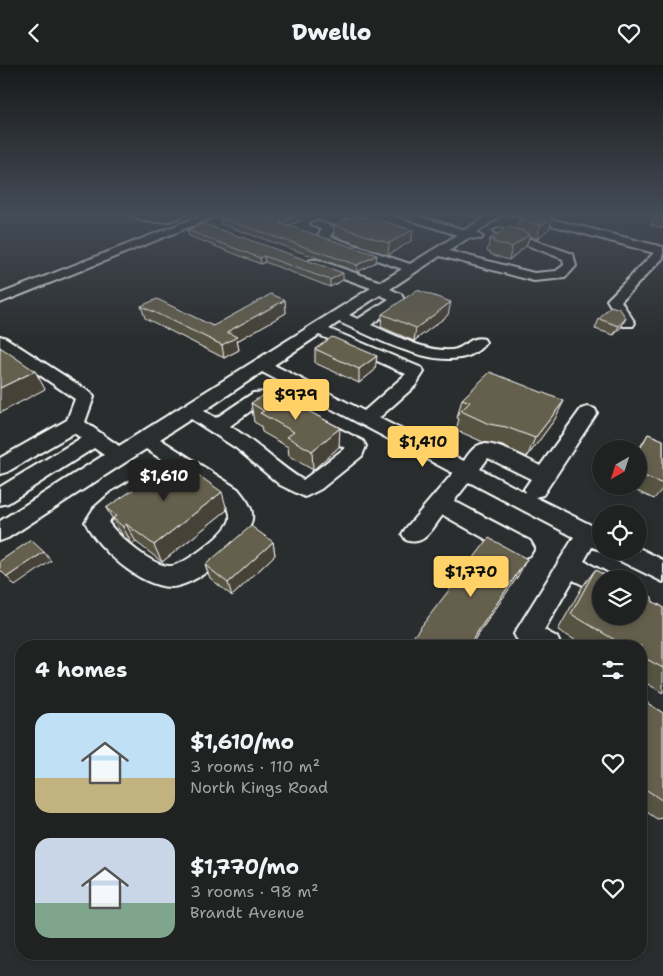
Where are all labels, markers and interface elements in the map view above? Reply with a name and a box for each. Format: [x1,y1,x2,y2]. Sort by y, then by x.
text: Dwello [292,18,371,47]
icon: back [20,19,48,47]
icon: heart [615,19,643,47]
pin: $979 [266,379,326,421]
text: $979 [274,384,318,405]
pin: $1,410 [382,425,464,468]
text: $1,410 [399,431,447,452]
north arrow [592,440,648,495]
map controls [592,440,647,625]
pin: $1,610 [123,459,205,502]
text: $1,610 [140,465,189,486]
button: locate [592,505,647,560]
pin: $1,770 [430,555,512,598]
text: $1,770 [445,561,497,582]
button: layers [592,570,647,625]
text: 4 homes [35,656,127,684]
icon: filters [599,656,627,684]
text: $1,610/mo [190,728,294,756]
icon: home [75,733,135,793]
icon: heart [599,749,627,777]
text: 3 rooms · 110 m² [190,756,320,777]
text: North Kings Road [190,777,328,798]
text: $1,770/mo [190,853,299,881]
icon: home [75,858,135,918]
icon: heart [599,874,627,902]
text: 3 rooms · 98 m² [190,881,319,902]
text: Brandt Avenue [190,902,305,923]

